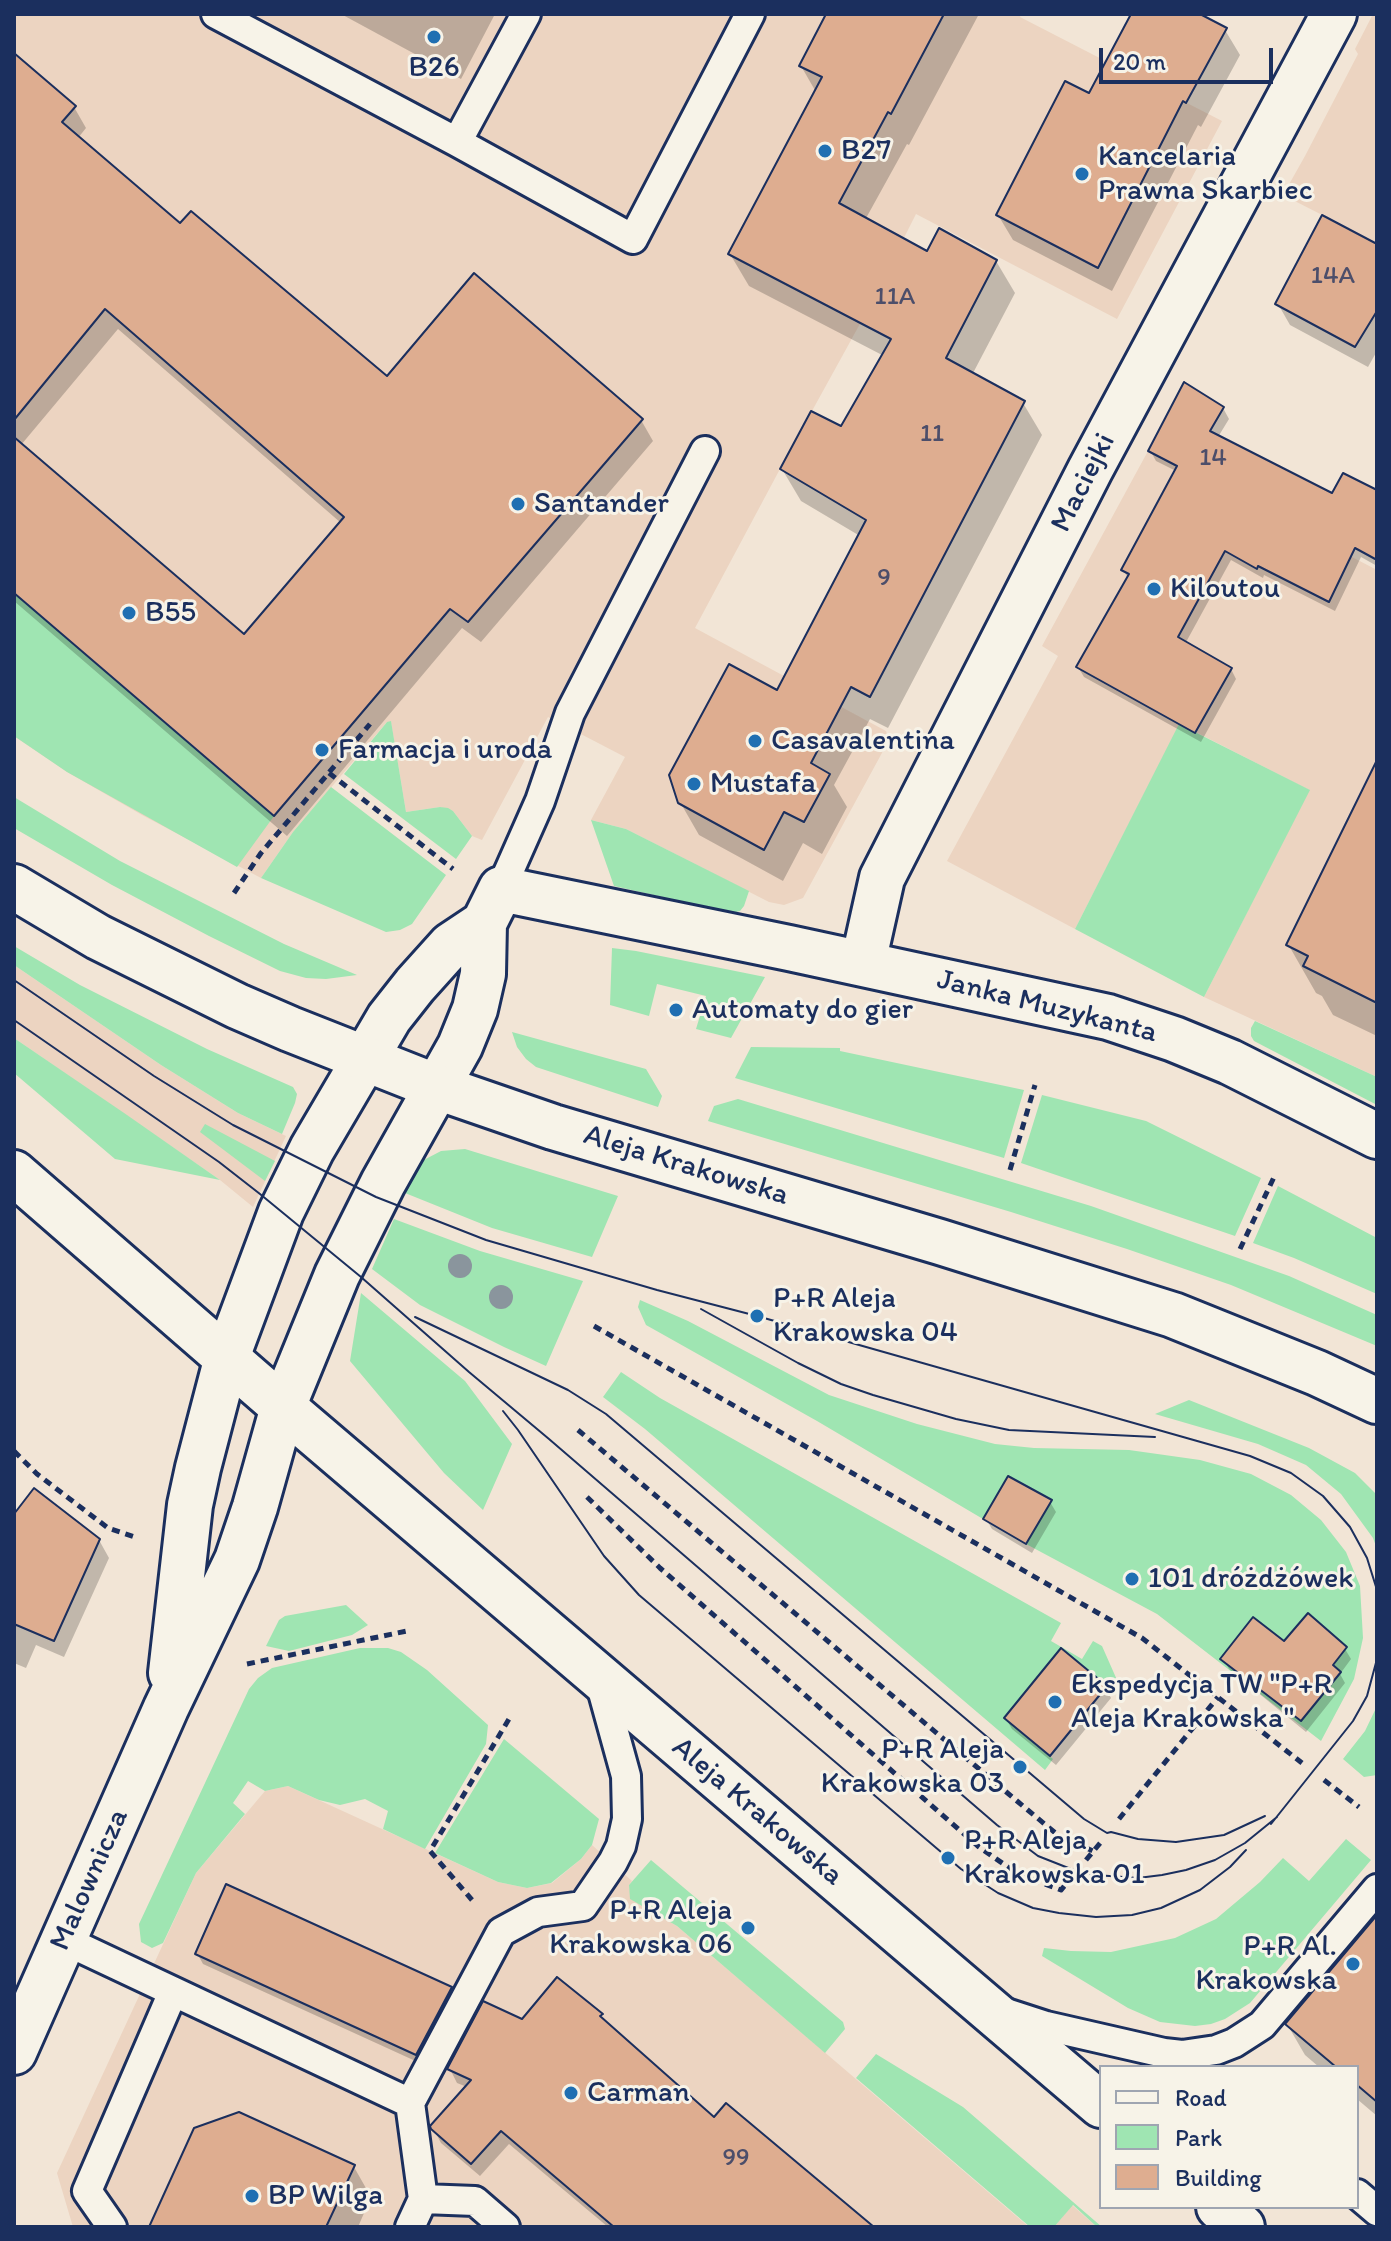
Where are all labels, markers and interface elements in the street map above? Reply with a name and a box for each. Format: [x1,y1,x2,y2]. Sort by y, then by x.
marker: B26 [425,28,443,46]
scale bar [1103,32,1277,82]
text: 20 m [1113,47,1166,76]
place label: B26 [408,50,460,86]
place label: B27 [841,133,891,169]
place label: Kancelaria Prawna Skarbiec [1098,139,1313,210]
marker: B27 [816,142,834,160]
marker: Kancelaria Prawna Skarbiec [1073,165,1091,183]
house number: 14A [1311,260,1355,292]
house number: 11A [875,281,915,313]
house number: 11 [920,418,944,450]
street label: Maciejki [1044,428,1124,538]
house number: 14 [1199,442,1227,474]
place label: Santander [534,486,669,522]
marker: Santander [509,495,527,513]
house number: 9 [877,562,891,594]
place label: Kiloutou [1170,571,1280,607]
marker: Kiloutou [1145,580,1163,598]
place label: B55 [145,595,196,631]
marker: B55 [120,604,138,622]
place label: Casavalentina [771,723,955,759]
place label: Farmacja i uroda [338,732,552,768]
marker: Casavalentina [746,732,764,750]
marker: Farmacja i uroda [313,741,331,759]
place label: Mustafa [710,766,816,802]
marker: Mustafa [685,775,703,793]
street label: Janka Muzykanta [933,962,1161,1052]
place label: Automaty do gier [692,992,913,1028]
marker: Automaty do gier [667,1001,685,1019]
street label: Aleja Krakowska [579,1118,793,1214]
place label: P+R Aleja Krakowska 04 [773,1281,958,1352]
marker: P+R Aleja Krakowska 04 [748,1307,766,1325]
place label: 101 dróżdżówek [1148,1561,1354,1597]
marker: 101 dróżdżówek [1123,1570,1141,1588]
place label: Ekspedycja TW "P+R Aleja Krakowska" [1071,1667,1332,1738]
marker: Ekspedycja TW "P+R Aleja Krakowska" [1046,1693,1064,1711]
street label: Aleja Krakowska [664,1730,850,1894]
place label: P+R Aleja Krakowska 03 [821,1732,1004,1802]
marker: P+R Aleja Krakowska 03 [1011,1758,1029,1776]
street label: Malownicza [43,1804,137,1956]
place label: P+R Aleja Krakowska 01 [964,1823,1145,1894]
marker: P+R Aleja Krakowska 01 [939,1849,957,1867]
place label: P+R Aleja Krakowska 06 [549,1893,732,1964]
marker: P+R Aleja Krakowska 06 [739,1919,757,1937]
place label: P+R Al. Krakowska [1195,1929,1337,2000]
marker: P+R Al. Krakowska [1344,1955,1362,1973]
legend [1099,2065,1359,2209]
place label: Carman [587,2075,690,2111]
text: Road [1175,2083,1227,2112]
marker: Carman [562,2084,580,2102]
text: Park [1175,2123,1222,2152]
house number: 99 [722,2142,750,2174]
text: Building [1175,2163,1262,2192]
place label: BP Wilga [268,2178,383,2214]
marker: BP Wilga [243,2187,261,2205]

